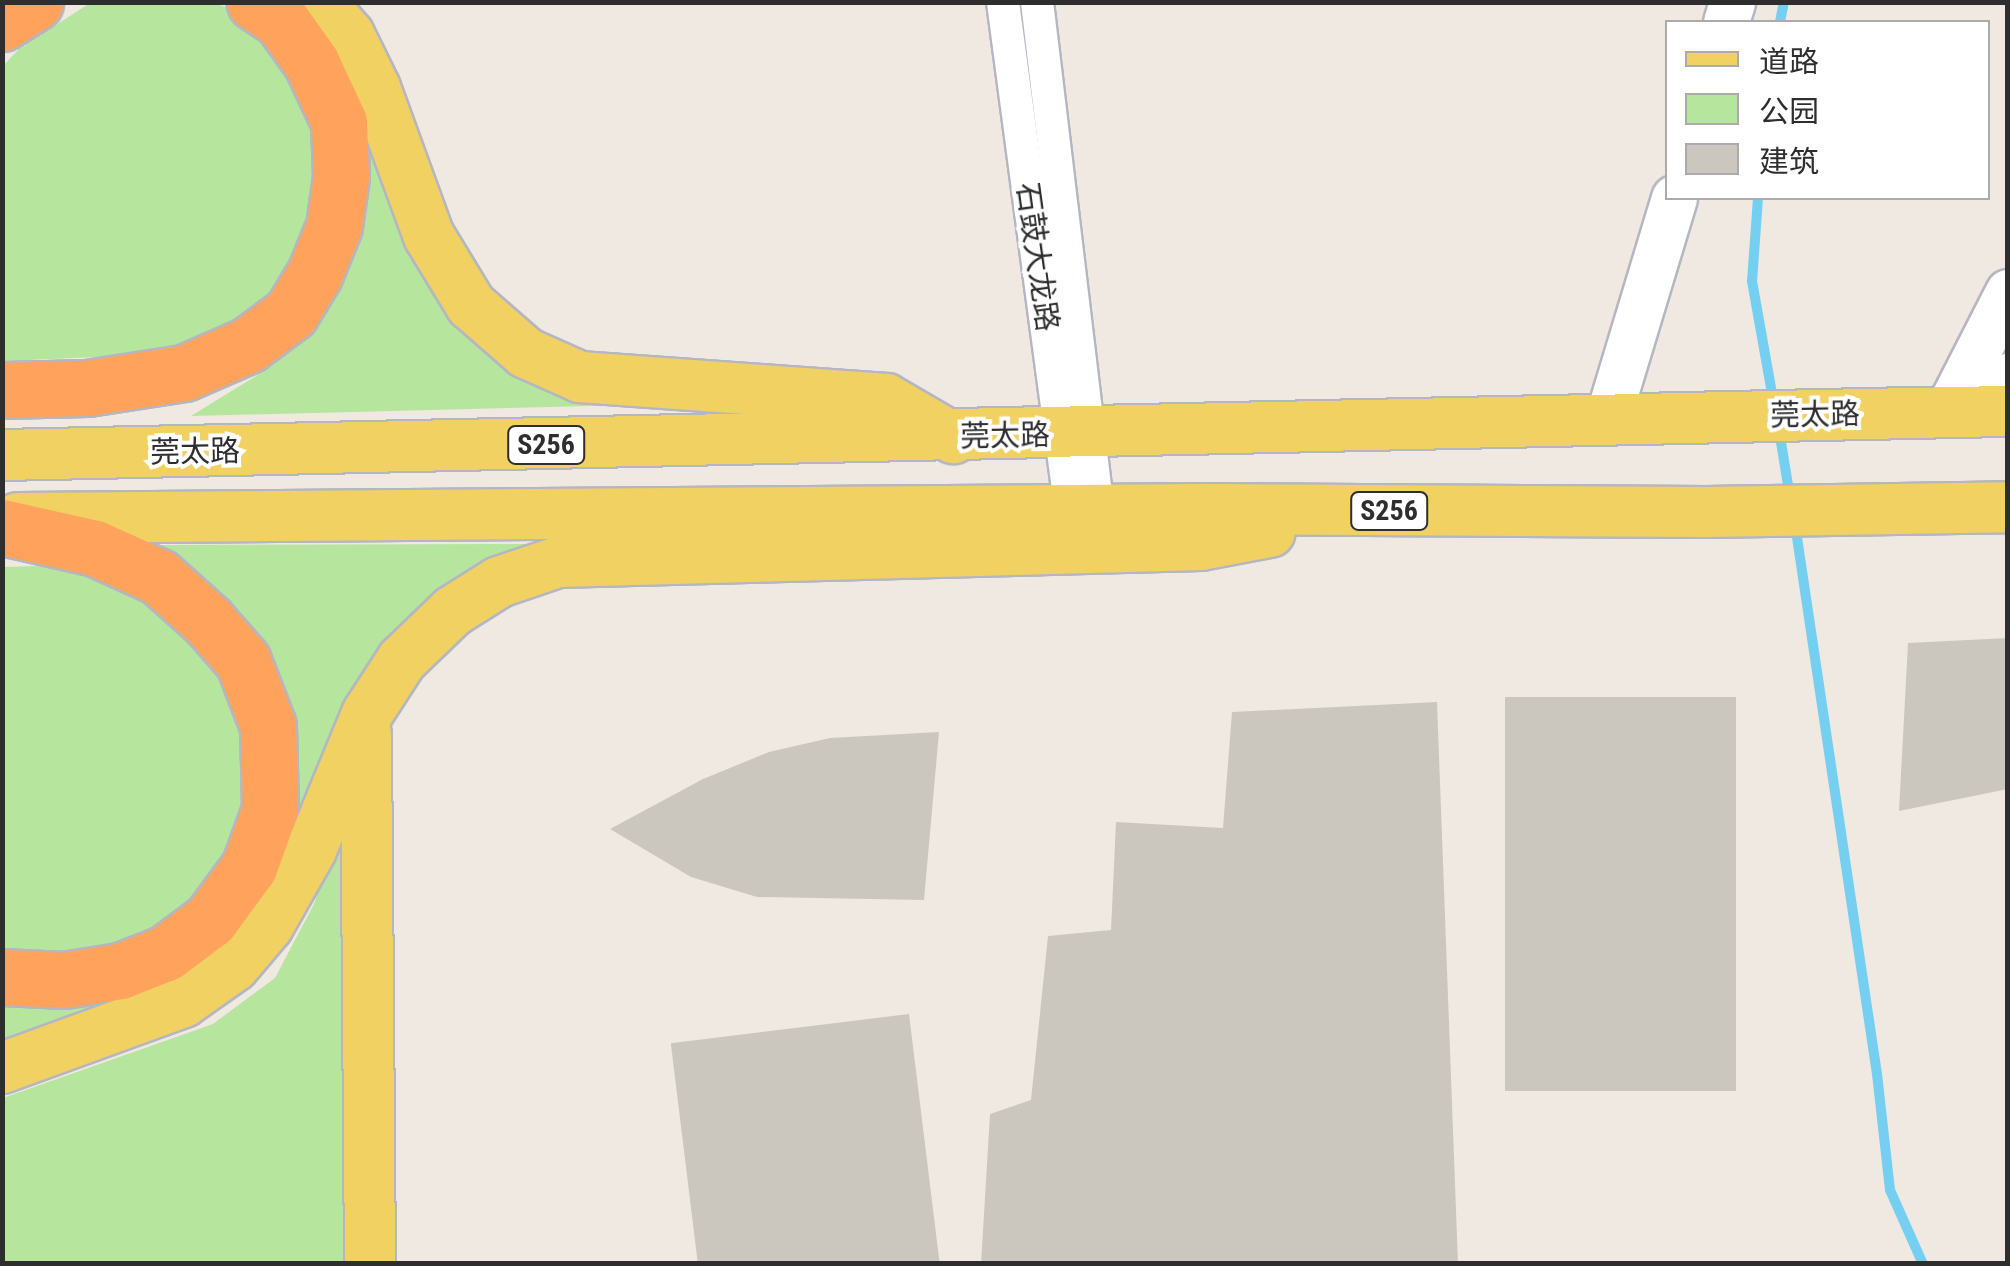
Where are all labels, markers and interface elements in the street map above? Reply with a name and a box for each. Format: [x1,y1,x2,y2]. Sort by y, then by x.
legend [1665,20,1990,200]
text: 道路 [1759,44,1819,79]
text: 公园 [1759,94,1819,129]
text: 建筑 [1759,144,1819,179]
street label: 石鼓大龙路 [1009,180,1065,334]
street label: 莞太路 [1770,396,1860,434]
street label: 莞太路 [960,417,1050,455]
road number: S256 [506,422,586,468]
street label: 莞太路 [150,433,240,471]
road number: S256 [1349,488,1429,534]

